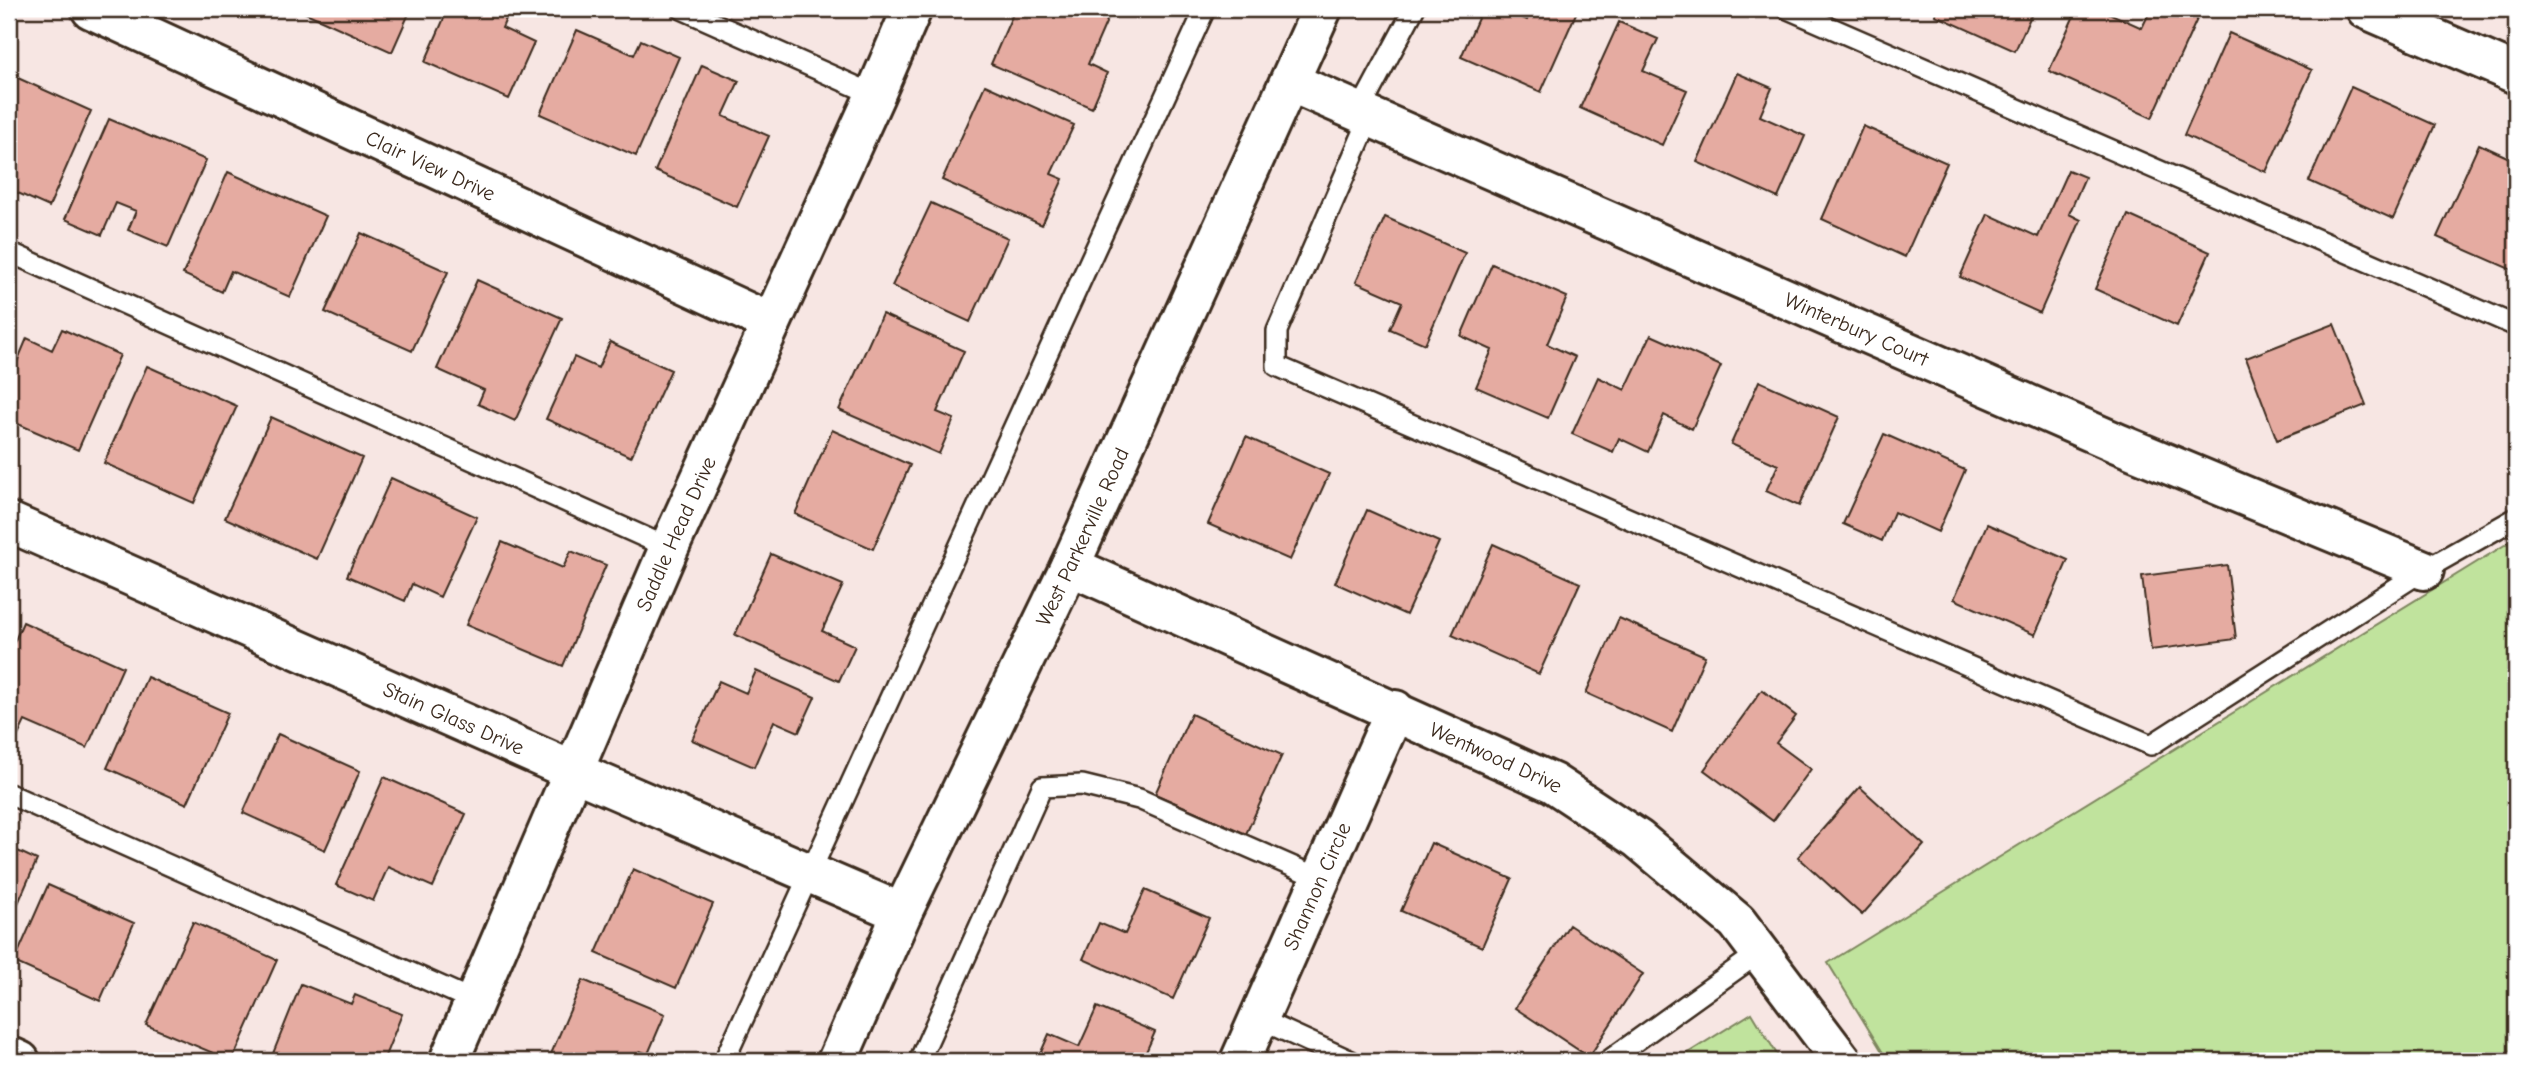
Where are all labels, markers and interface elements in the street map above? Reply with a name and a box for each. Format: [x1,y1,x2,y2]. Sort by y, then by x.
street label: Clair View Drive [362,126,499,206]
street label: Winterbury Court [1781,287,1933,372]
street label: West Parkerville Road [1031,444,1134,630]
street label: Saddle Head Drive [631,453,721,615]
street label: Stain Glass Drive [379,677,528,760]
street label: Wentwood Drive [1426,717,1567,798]
street label: Shannon Circle [1278,819,1356,954]

